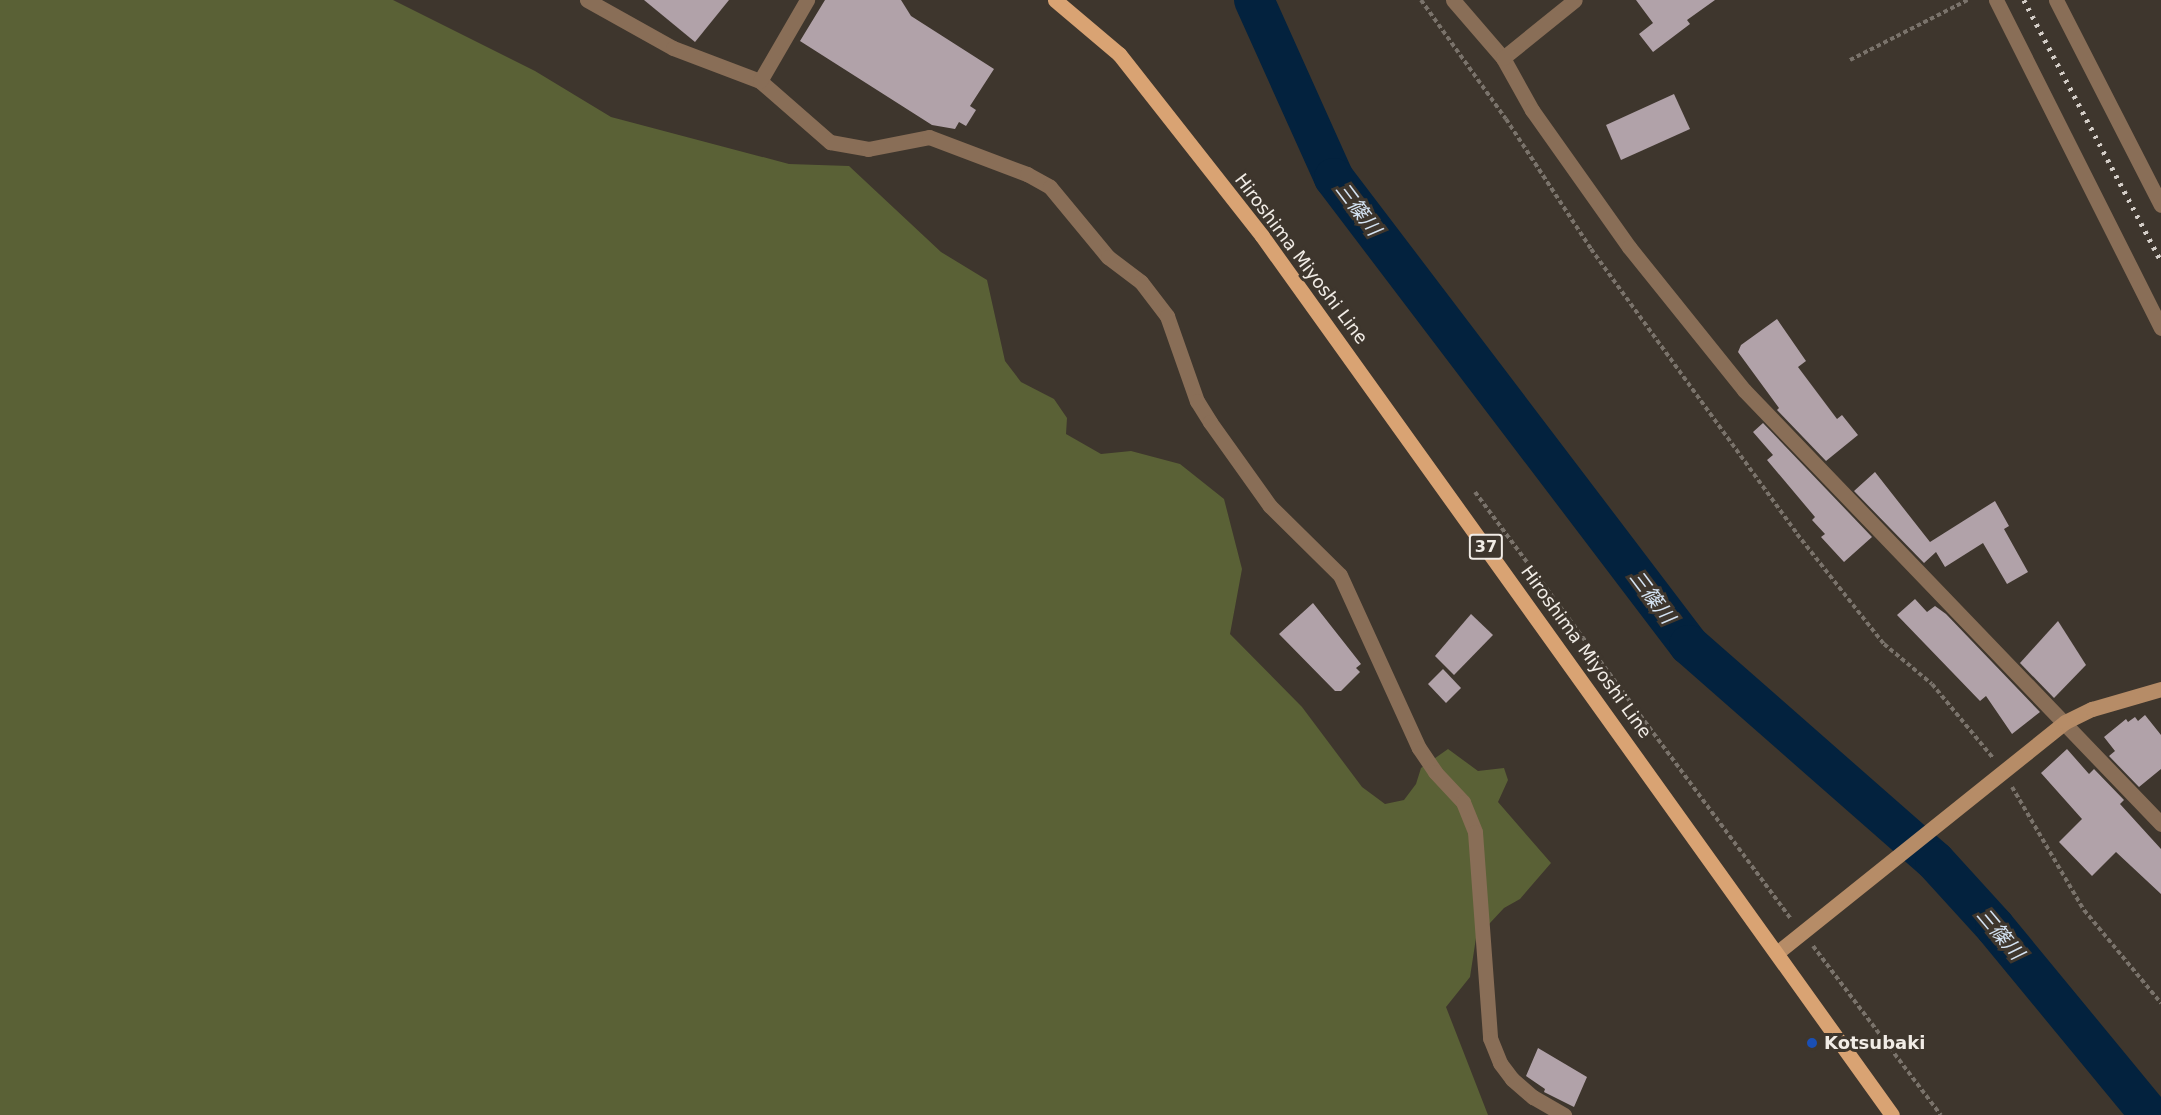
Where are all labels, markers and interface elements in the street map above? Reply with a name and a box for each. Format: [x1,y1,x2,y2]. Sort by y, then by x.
street label: Hiroshima Miyoshi Line [1230,170,1372,348]
water label: 三篠川 [1330,178,1386,240]
road number: 37 [1468,534,1504,560]
street label: Hiroshima Miyoshi Line [1516,562,1656,742]
water label: 三篠川 [1624,566,1680,628]
water label: 三篠川 [1972,903,2028,965]
place label: Kotsubaki [1824,1032,1925,1054]
marker: Kotsubaki [1805,1036,1819,1050]

